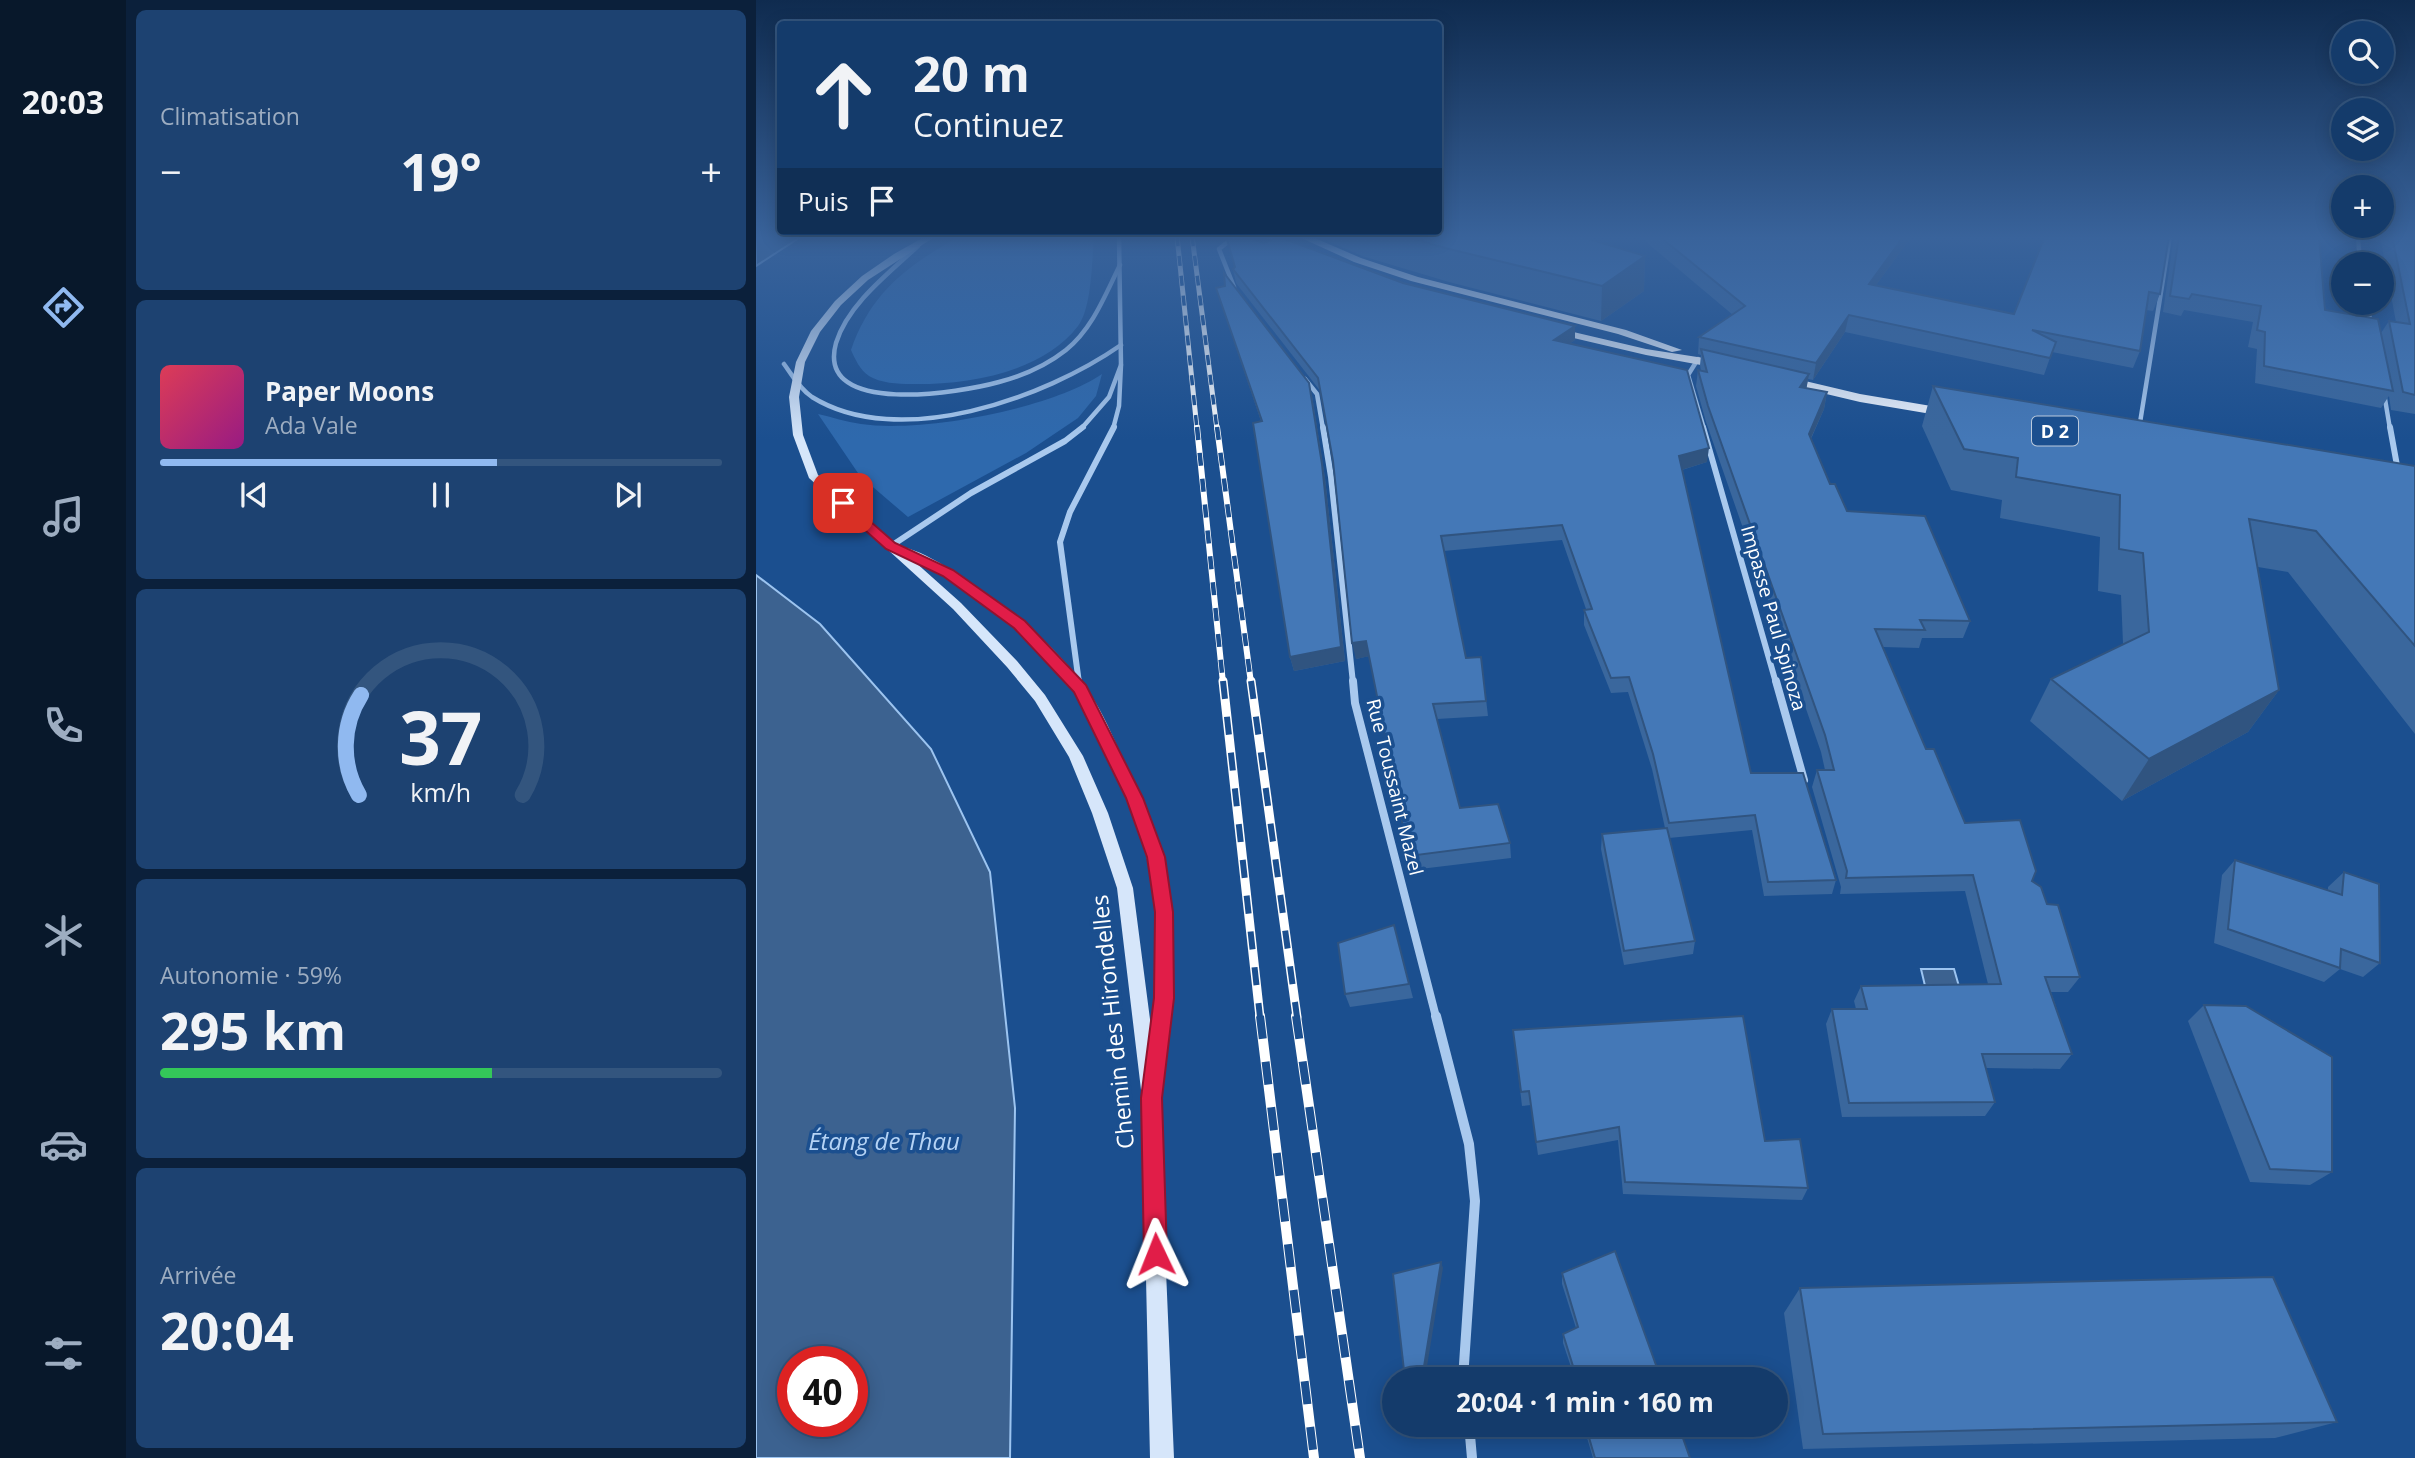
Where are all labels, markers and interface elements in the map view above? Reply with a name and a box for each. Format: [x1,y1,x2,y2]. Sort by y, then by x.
map controls [2331,21,2394,315]
button: search [2331,21,2394,84]
text: 20 m [913,40,1030,106]
icon: ahead [798,49,889,140]
text: 20:03 [22,80,104,123]
button: layers [2331,98,2394,161]
text: Climatisation [160,100,300,132]
text: Continuez [913,103,1064,146]
text: 19° [400,135,482,206]
text: − [160,145,182,197]
text: + [700,145,722,197]
button: + [2331,175,2394,238]
icon: arrive [863,182,901,220]
text: Puis [798,183,849,219]
button: − [2331,252,2394,315]
icon: directions [39,283,88,332]
text: Paper Moons [265,373,434,409]
text: Ada Vale [265,409,358,441]
road number: D 2 [2032,416,2078,446]
pin [813,473,873,533]
icon: previous [235,476,273,514]
icon: pause [422,476,460,514]
icon: next [609,476,647,514]
icon: arrive [824,484,862,522]
icon: music [39,492,88,541]
street label: Impasse Paul Spinoza [1735,522,1813,714]
text: 37 [399,687,483,786]
street label: Rue Toussaint Mazel [1360,696,1430,878]
icon: phone [39,701,88,750]
text: km/h [411,775,471,809]
street label: Chemin des Hirondelles [1083,893,1141,1151]
icon: climate [39,911,88,960]
text: Autonomie · 59% [160,959,342,991]
text: 295 km [160,994,346,1065]
icon: car [39,1120,88,1169]
water label: Étang de Thau [808,1124,960,1157]
position arrow [1119,1217,1193,1291]
text: Arrivée [160,1259,236,1291]
text: 20:04 [160,1294,294,1365]
icon: filters [39,1329,88,1378]
speed limit sign: 40 [777,1346,868,1437]
text: 20:04 · 1 min · 160 m [1456,1384,1714,1420]

